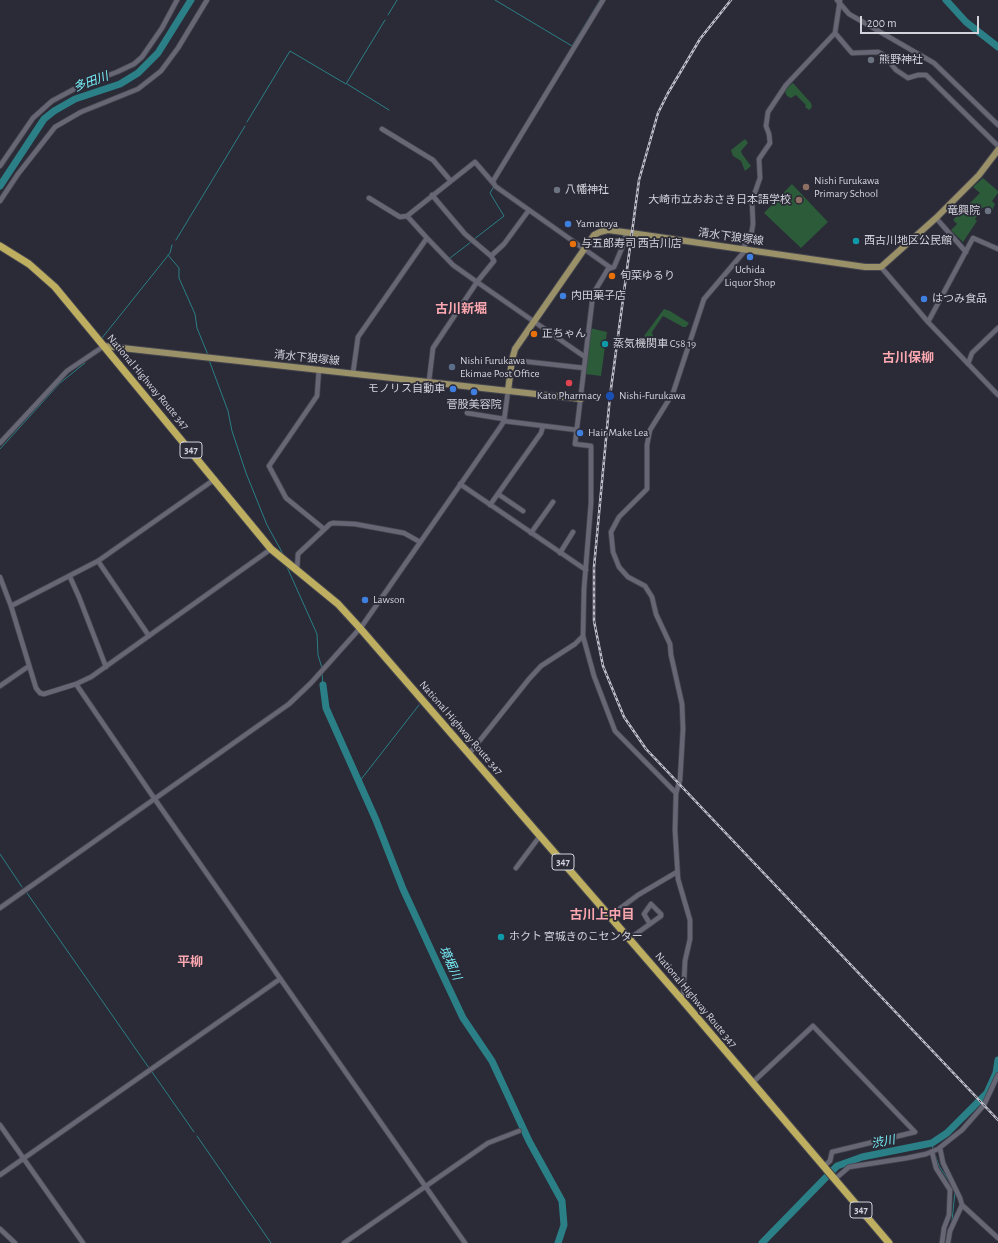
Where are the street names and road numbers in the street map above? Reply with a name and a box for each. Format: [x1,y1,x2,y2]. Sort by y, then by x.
street label: 清水下狼塚線 [697,226,765,248]
street label: National Highway Route 347 [104,332,192,432]
street label: 清水下狼塚線 [273,348,341,368]
road number: 347 [180,442,202,458]
street label: National Highway Route 347 [417,678,505,778]
road number: 347 [552,854,574,870]
street label: National Highway Route 347 [652,950,740,1050]
road number: 347 [850,1202,872,1218]

